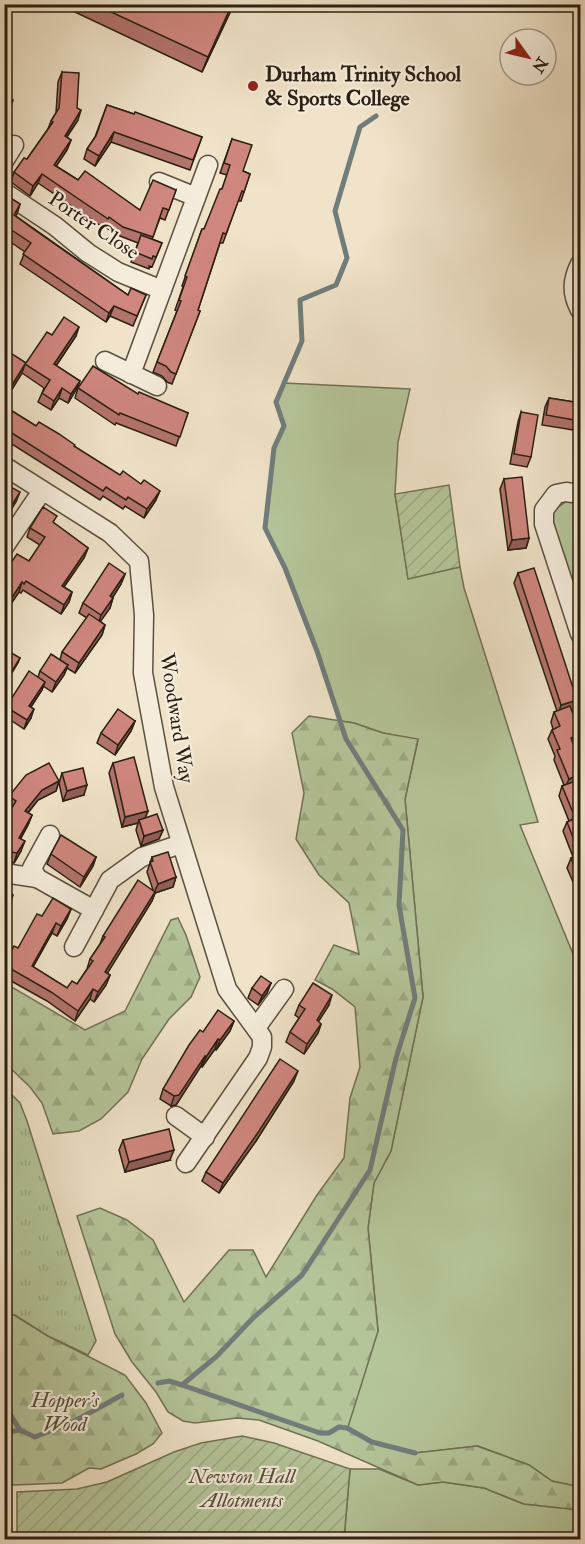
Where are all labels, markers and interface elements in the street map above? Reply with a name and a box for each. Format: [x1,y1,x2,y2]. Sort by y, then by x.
north arrow [498,27,558,87]
text: N [527,52,552,77]
place label: Durham Trinity School & Sports College [265,61,462,112]
marker: Durham Trinity School & Sports College [246,79,260,93]
street label: Porter Close [43,185,145,266]
street label: Woodward Way [153,650,200,786]
park label: Hopper's Wood [30,1387,100,1438]
park label: Newton Hall Allotments [188,1463,297,1514]

